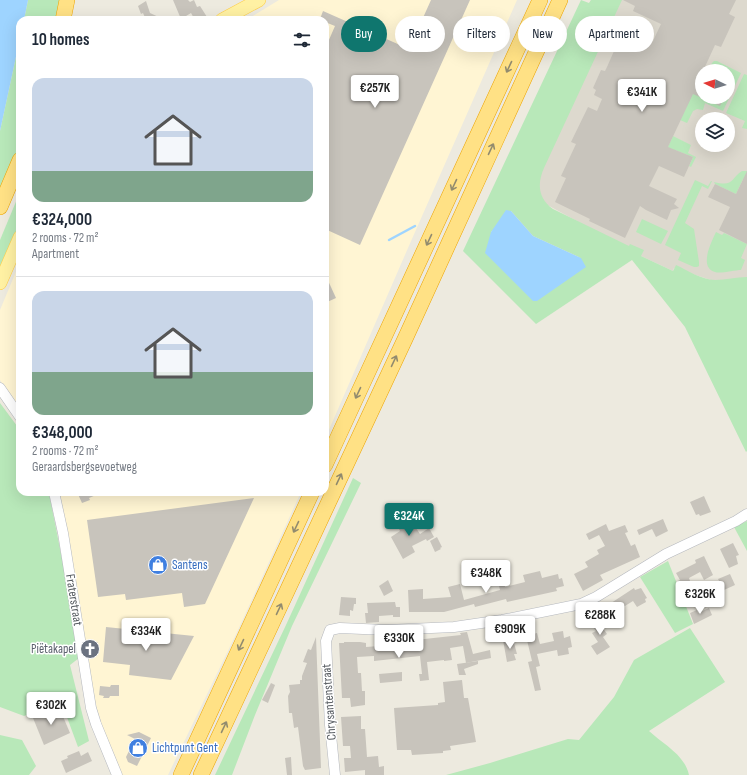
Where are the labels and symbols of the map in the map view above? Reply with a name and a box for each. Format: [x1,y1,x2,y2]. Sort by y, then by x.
one-way arrow [505,60,512,72]
north arrow [695,64,735,104]
pin: €257K [347,75,403,109]
pin: €341K [614,79,670,113]
one-way arrow [488,143,495,155]
one-way arrow [450,178,457,190]
one-way arrow [425,233,432,245]
one-way arrow [391,355,398,367]
one-way arrow [354,387,361,399]
one-way arrow [336,473,343,485]
pin: €324K [381,503,437,537]
one-way arrow [292,521,299,533]
shop icon: Santens [147,554,169,576]
place label: Santens [172,557,208,573]
pin: €348K [458,560,514,594]
street label: Fraterstraat [62,573,86,627]
pin: €326K [672,581,728,615]
pin: €288K [572,602,628,636]
one-way arrow [275,604,283,616]
pin: €909K [482,616,538,650]
pin: €334K [118,618,174,652]
pin: €330K [371,625,427,659]
church icon: Piëtakapel [79,638,101,660]
one-way arrow [237,639,244,651]
place label: Piëtakapel [31,641,76,657]
street label: Chrysantenstraat [318,663,340,741]
pin: €302K [23,692,79,726]
one-way arrow [221,721,228,733]
shop icon: Lichtpunt Gent [127,737,149,759]
place label: Lichtpunt Gent [152,740,218,756]

